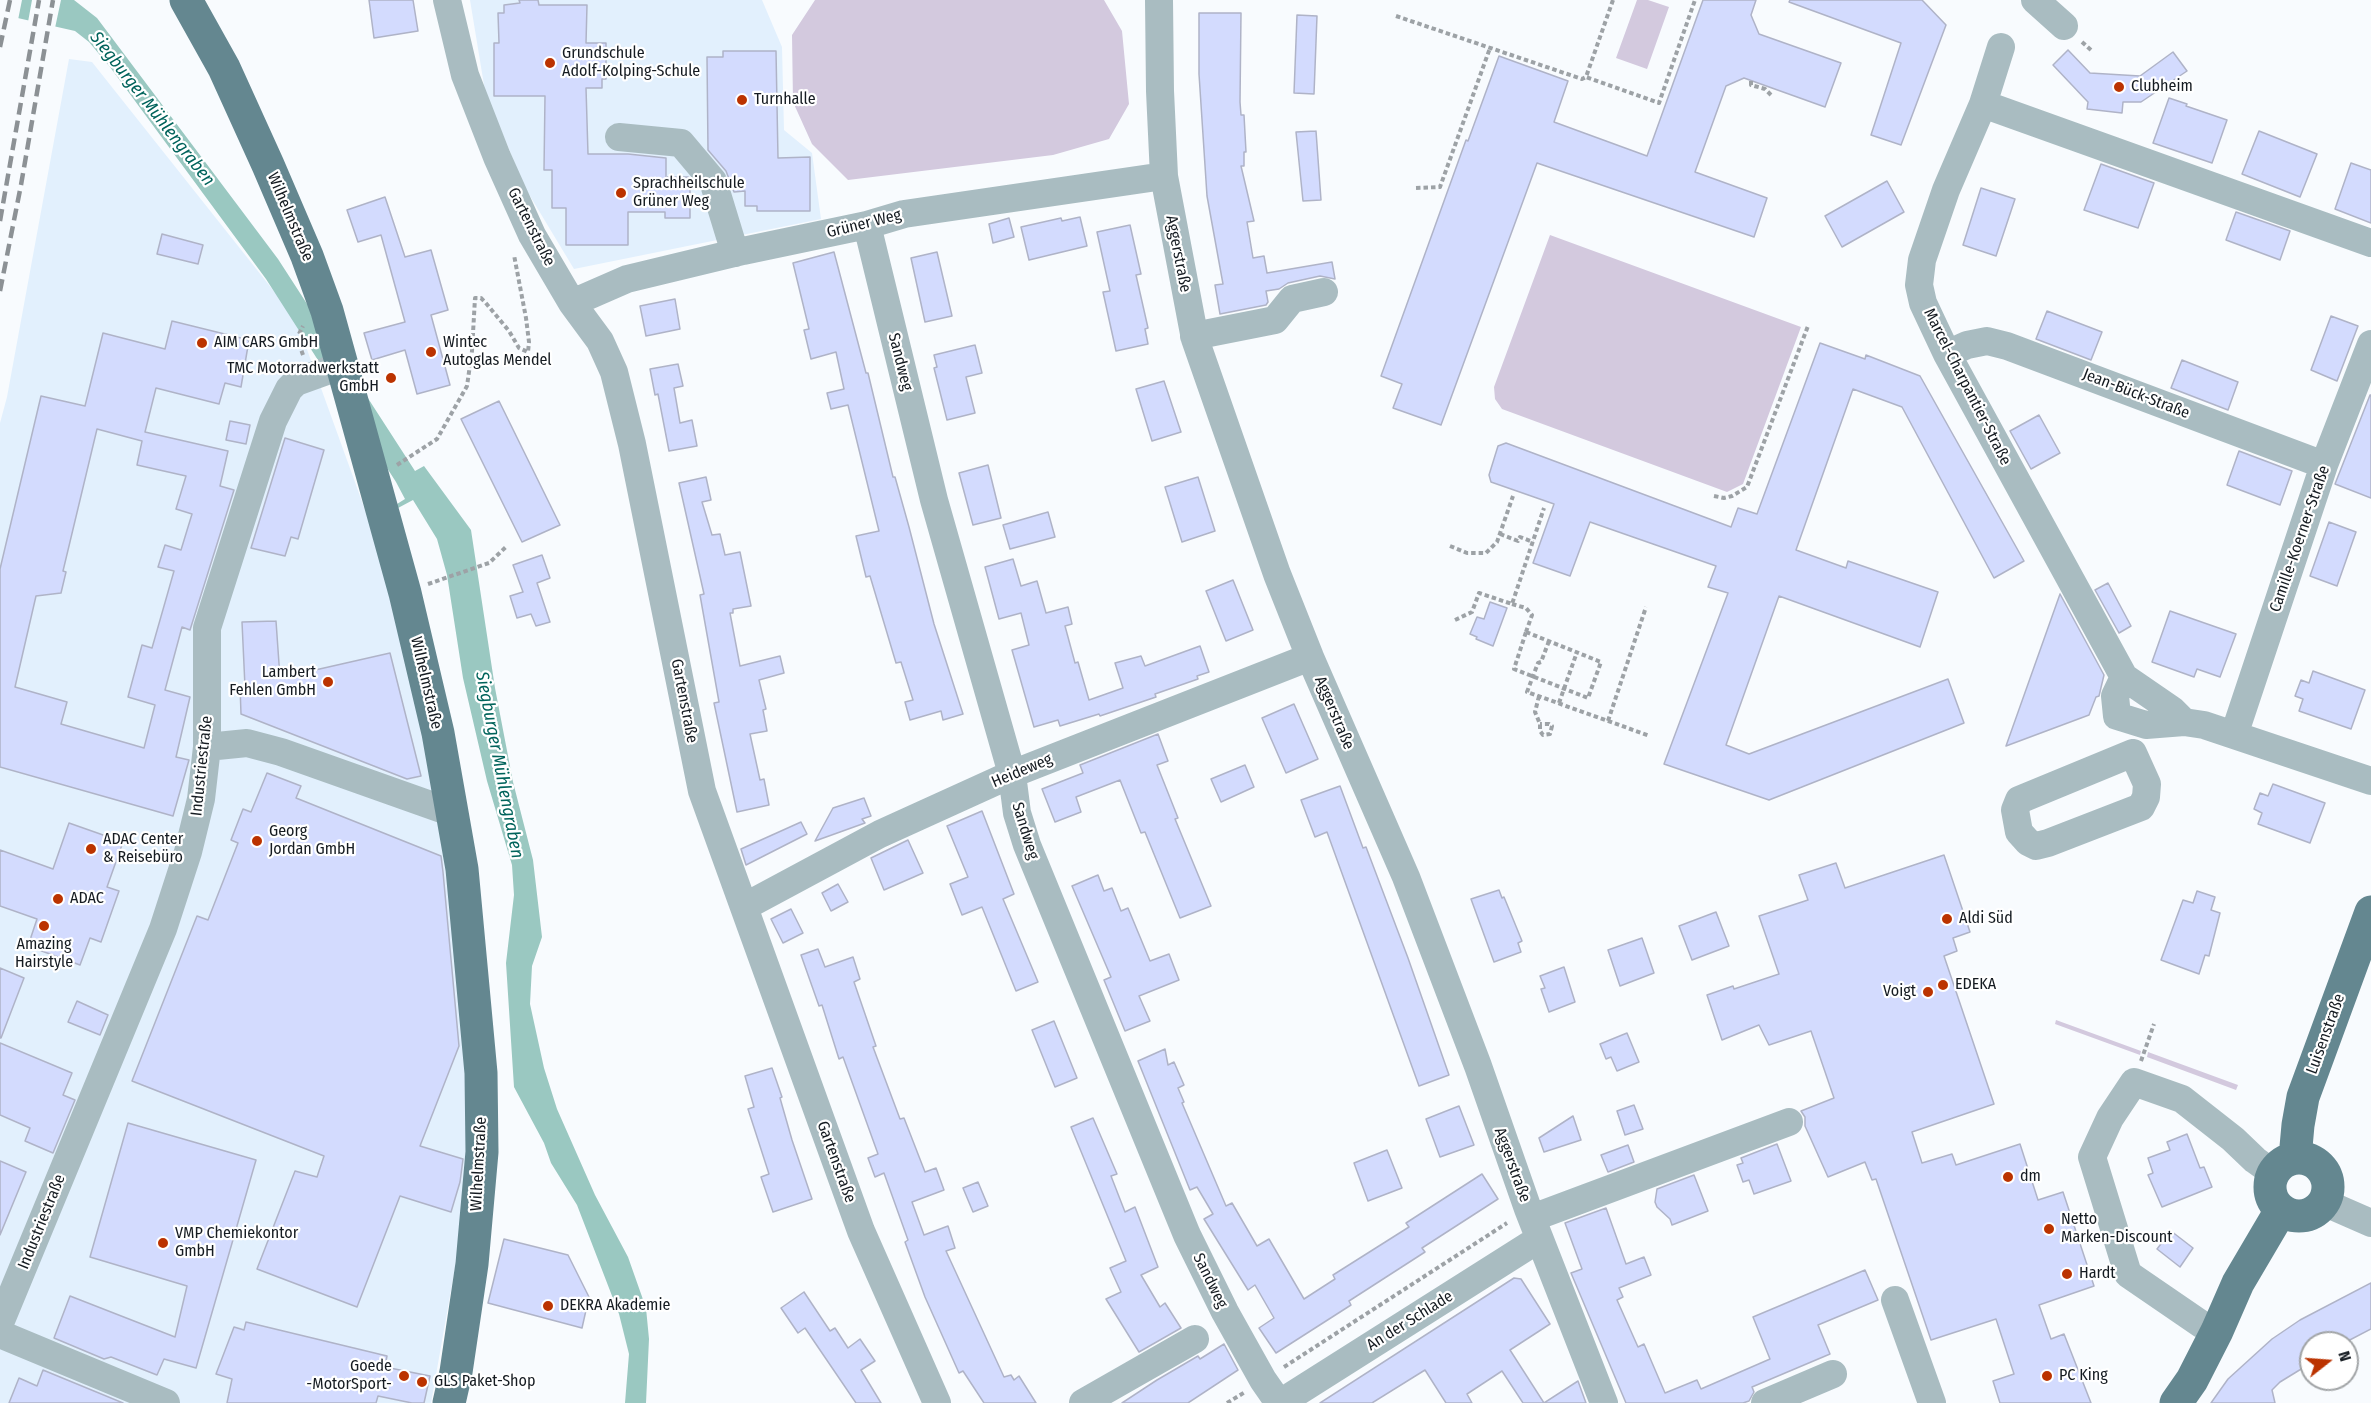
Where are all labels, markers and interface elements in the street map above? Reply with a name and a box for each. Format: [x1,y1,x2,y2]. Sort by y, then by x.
water label: Siegburger Mühlengraben [85,28,219,190]
place label: Grundschule Adolf-Kolping-Schule [562,44,700,82]
marker: Grundschule Adolf-Kolping-Schule [543,56,557,70]
place label: Clubheim [2131,77,2193,97]
marker: Clubheim [2112,80,2126,94]
place label: Turnhalle [754,90,816,110]
marker: Turnhalle [735,93,749,107]
street label: Wilhelmstraße [263,170,317,264]
place label: Sprachheilschule Grüner Weg [633,174,745,212]
street label: Gartenstraße [503,185,559,269]
marker: Sprachheilschule Grüner Weg [614,186,628,200]
street label: Grüner Weg [825,205,903,243]
street label: Aggerstraße [1161,214,1195,294]
street label: Marcel-Charpantier-Straße [1919,305,2015,469]
street label: Sandweg [884,331,916,393]
place label: AIM CARS GmbH [214,333,318,353]
place label: Wintec Autoglas Mendel [443,333,552,371]
marker: AIM CARS GmbH [195,336,209,350]
marker: Wintec Autoglas Mendel [424,345,438,359]
place label: TMC Motorradwerkstatt GmbH [227,359,379,397]
street label: Jean-Bück-Straße [2080,365,2192,423]
marker: TMC Motorradwerkstatt GmbH [384,371,398,385]
street label: Camille-Koerner-Straße [2266,463,2334,615]
street label: Wilhelmstraße [406,635,446,731]
street label: Gartenstraße [666,657,702,745]
place label: Lambert Fehlen GmbH [229,663,316,701]
water label: Siegburger Mühlengraben [470,670,528,860]
street label: Aggerstraße [1310,673,1358,753]
marker: Lambert Fehlen GmbH [321,675,335,689]
street label: Industriestraße [187,715,217,817]
street label: Heideweg [989,750,1055,792]
street label: Sandweg [1007,800,1043,862]
place label: Georg Jordan GmbH [269,822,355,860]
place label: ADAC Center & Reisebüro [103,830,183,868]
marker: Georg Jordan GmbH [250,834,264,848]
marker: ADAC Center & Reisebüro [84,842,98,856]
place label: ADAC [70,889,104,909]
marker: ADAC [51,892,65,906]
place label: Aldi Süd [1959,909,2013,929]
marker: Aldi Süd [1940,912,1954,926]
marker: Amazing Hairstyle [37,919,51,933]
place label: Amazing Hairstyle [15,935,73,973]
place label: EDEKA [1955,975,1996,995]
marker: EDEKA [1936,978,1950,992]
place label: Voigt [1883,982,1916,1002]
marker: Voigt [1921,985,1935,999]
street label: Luisenstraße [2303,991,2349,1077]
street label: Wilhelmstraße [467,1116,491,1212]
street label: Gartenstraße [812,1119,860,1205]
street label: Aggerstraße [1490,1125,1534,1205]
place label: dm [2020,1167,2041,1187]
marker: dm [2001,1170,2015,1184]
street label: Industriestraße [14,1172,70,1272]
place label: Netto Marken-Discount [2061,1210,2173,1248]
marker: Netto Marken-Discount [2042,1222,2056,1236]
place label: VMP Chemiekontor GmbH [175,1224,298,1262]
marker: VMP Chemiekontor GmbH [156,1236,170,1250]
street label: Sandweg [1189,1250,1231,1312]
place label: Hardt [2079,1264,2115,1284]
marker: Hardt [2060,1267,2074,1281]
street label: An der Schlade [1363,1287,1457,1355]
place label: DEKRA Akademie [560,1296,670,1316]
marker: DEKRA Akademie [541,1299,555,1313]
north arrow [2299,1331,2359,1391]
text: N [2334,1349,2355,1364]
place label: Goede -MotorSport- [306,1357,392,1395]
place label: PC King [2059,1366,2108,1386]
marker: Goede -MotorSport- [397,1369,411,1383]
marker: PC King [2040,1369,2054,1383]
place label: GLS Paket-Shop [434,1372,535,1392]
marker: GLS Paket-Shop [415,1375,429,1389]

